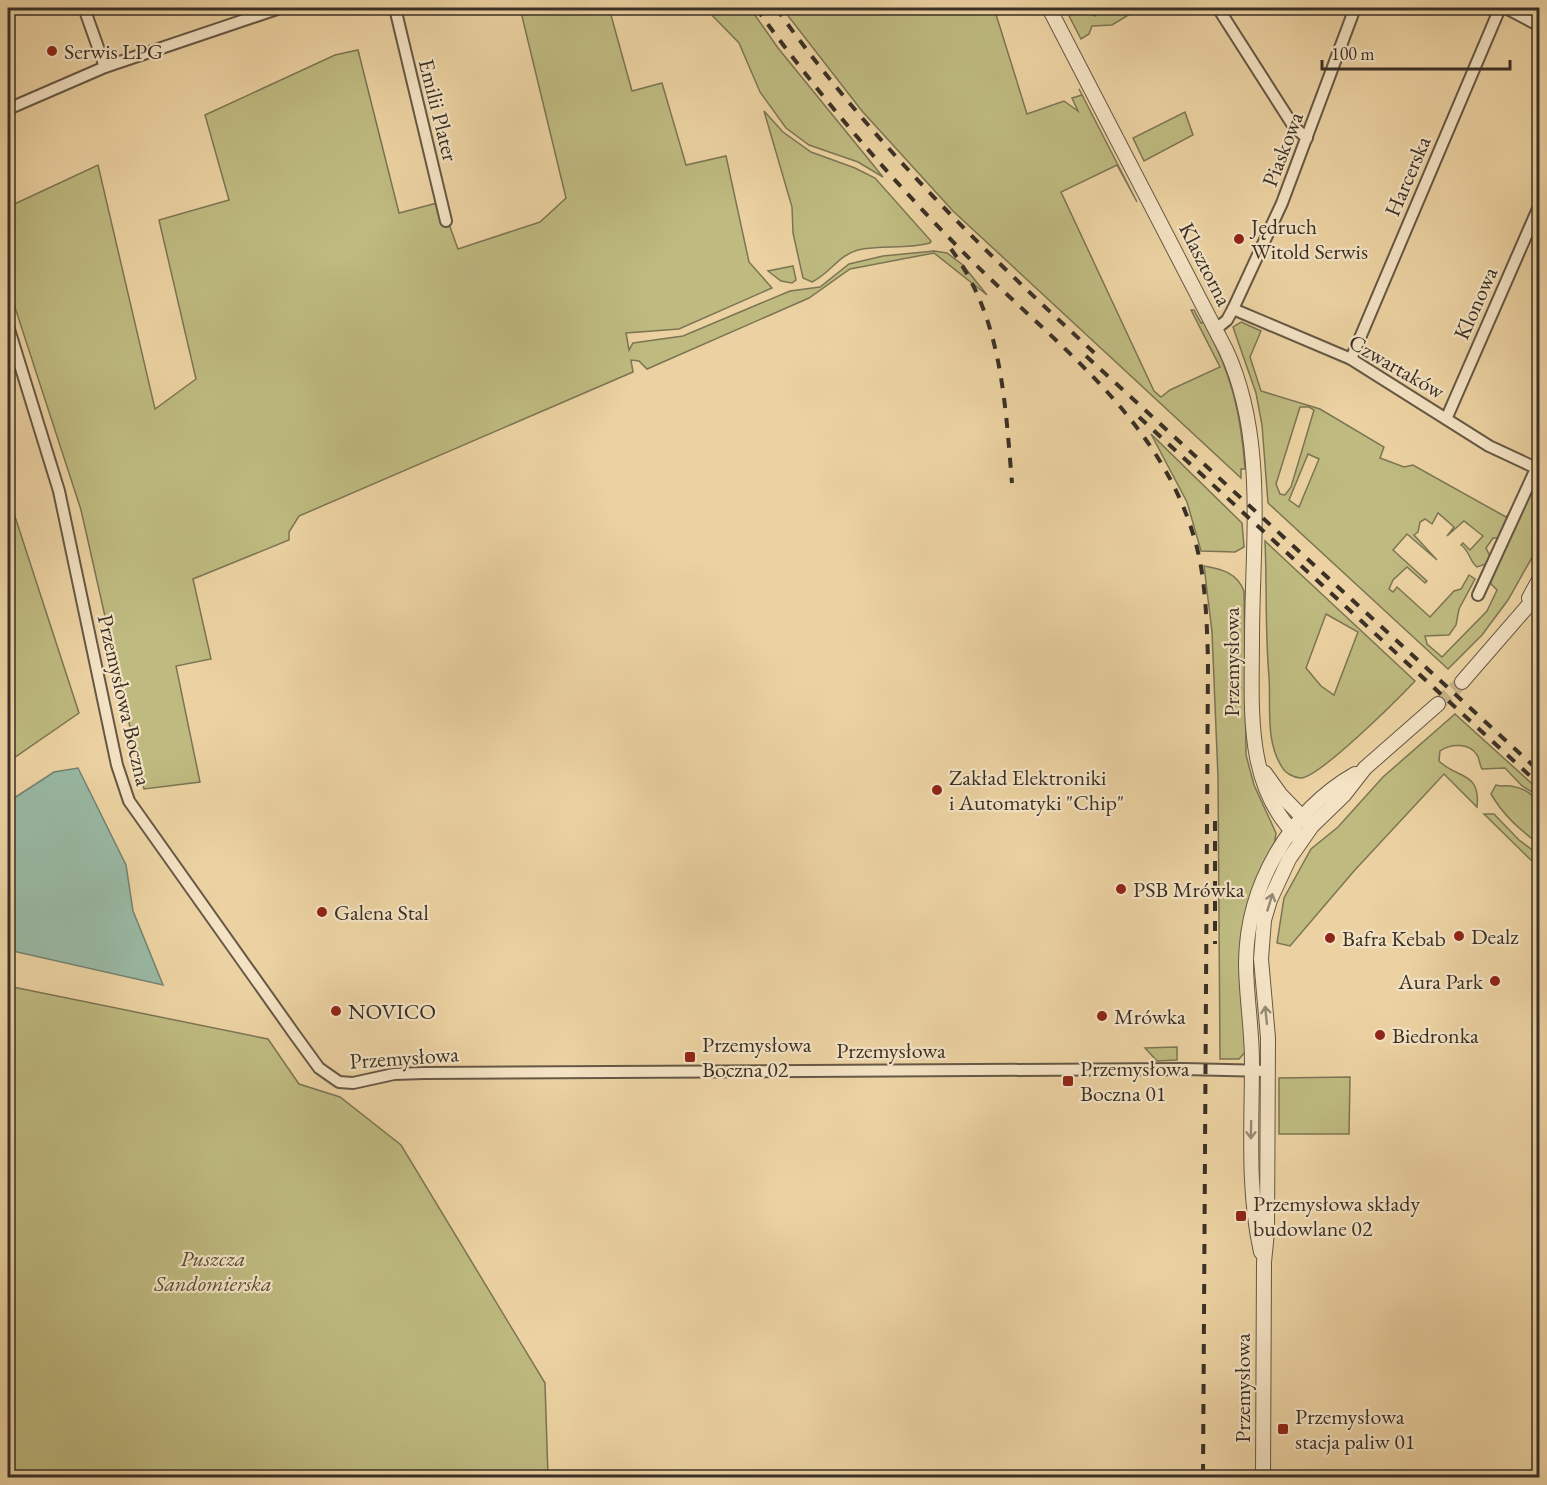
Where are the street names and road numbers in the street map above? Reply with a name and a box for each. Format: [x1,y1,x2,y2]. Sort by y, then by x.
street label: Emilii Plater [412,56,465,165]
street label: Piaskowa [1255,107,1310,191]
street label: Harcerska [1378,131,1437,221]
street label: Klasztorna [1172,218,1239,311]
street label: Klonowa [1447,262,1504,344]
street label: Czwartaków [1343,327,1451,406]
street label: Przemysłowa [1217,607,1246,717]
street label: Przemysłowa Boczna [91,612,158,789]
street label: Przemysłowa [836,1036,946,1065]
street label: Przemysłowa [348,1039,460,1076]
street label: Przemysłowa [1228,1333,1257,1443]

